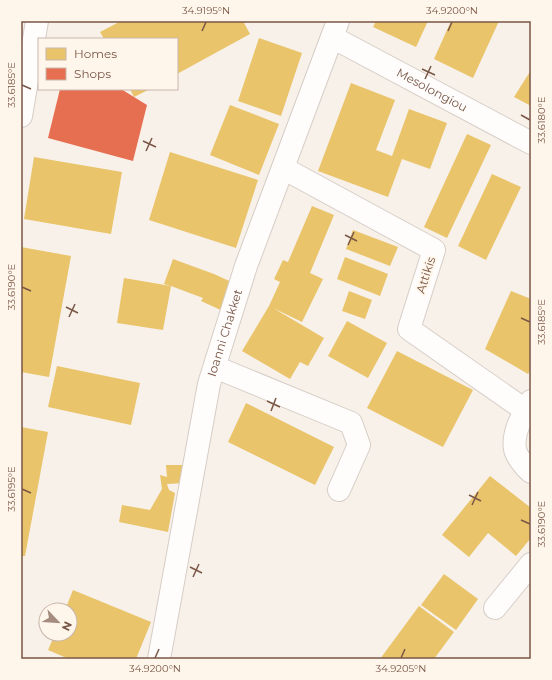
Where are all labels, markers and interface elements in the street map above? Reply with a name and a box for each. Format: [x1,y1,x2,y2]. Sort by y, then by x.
text: 34.9195°N [182,4,230,17]
text: 34.9200°N [426,4,478,17]
legend [38,38,178,90]
text: Homes [74,46,117,61]
text: 33.6185°E [5,62,18,108]
street label: Mesolongiou [394,65,470,115]
text: Shops [74,66,111,81]
text: 33.6180°E [535,96,548,143]
street label: Attikis [413,255,439,295]
text: 33.6190°E [5,263,18,310]
street label: Ioanni Chakket [204,287,245,378]
text: 33.6185°E [535,299,548,345]
text: 33.6195°E [5,466,18,512]
text: 33.6190°E [535,500,548,547]
north arrow [38,602,78,642]
text: N [59,619,75,633]
text: 34.9200°N [129,662,181,675]
text: 34.9205°N [376,662,426,675]

